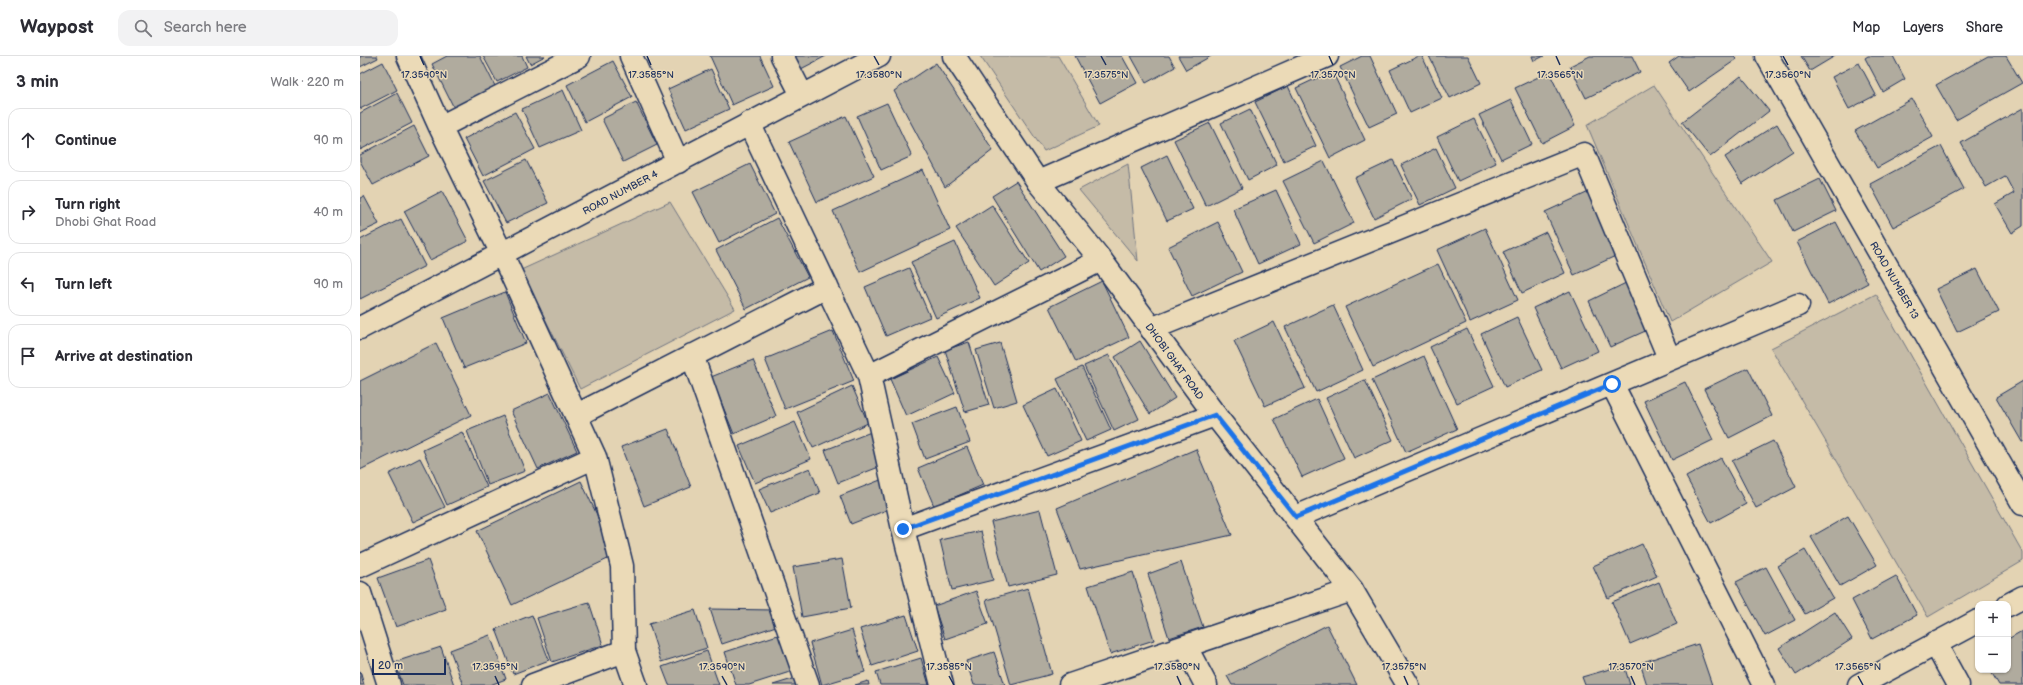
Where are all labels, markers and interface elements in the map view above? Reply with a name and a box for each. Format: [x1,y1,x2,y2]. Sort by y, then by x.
search box [118,10,398,46]
text: Waypost [20,16,94,39]
icon: search [132,17,154,39]
text: Search here [164,18,247,37]
text: Map [1852,19,1880,36]
text: Layers [1902,19,1944,36]
text: Share [1966,19,2003,36]
text: 17.3590°N [401,69,447,81]
text: 17.3585°N [628,69,674,81]
text: 17.3580°N [856,69,902,81]
text: 17.3575°N [1083,69,1129,81]
text: 17.3570°N [1310,69,1356,81]
text: 17.3565°N [1537,69,1583,81]
text: 17.3560°N [1765,69,1811,81]
text: 3 min [16,72,59,92]
text: Walk · 220 m [271,74,344,90]
icon: ahead [17,129,39,151]
text: Continue [55,131,117,150]
text: 90 m [314,132,343,148]
street label: ROAD NUMBER 4 [581,168,660,218]
text: Turn right [55,195,120,214]
icon: right [17,201,39,223]
text: 40 m [313,204,343,220]
text: Dhobi Ghat Road [55,214,156,230]
street label: ROAD NUMBER 13 [1867,240,1921,321]
icon: left [17,273,39,295]
text: Turn left [55,275,112,294]
text: 90 m [314,276,343,292]
street label: DHOBI GHAT ROAD [1143,321,1206,402]
icon: arrive [17,345,39,367]
text: Arrive at destination [55,347,193,366]
route start [1603,375,1621,393]
route end [894,520,912,538]
map controls [1975,601,2011,673]
button: + [1975,601,2011,637]
button: − [1975,637,2011,673]
scale bar [372,657,446,676]
text: 20 m [378,659,403,672]
text: 17.3595°N [472,661,518,673]
text: 17.3590°N [699,661,745,673]
text: 17.3585°N [926,661,972,673]
text: 17.3580°N [1154,661,1200,673]
text: 17.3575°N [1381,661,1427,673]
text: 17.3570°N [1608,661,1654,673]
text: 17.3565°N [1835,661,1881,673]

